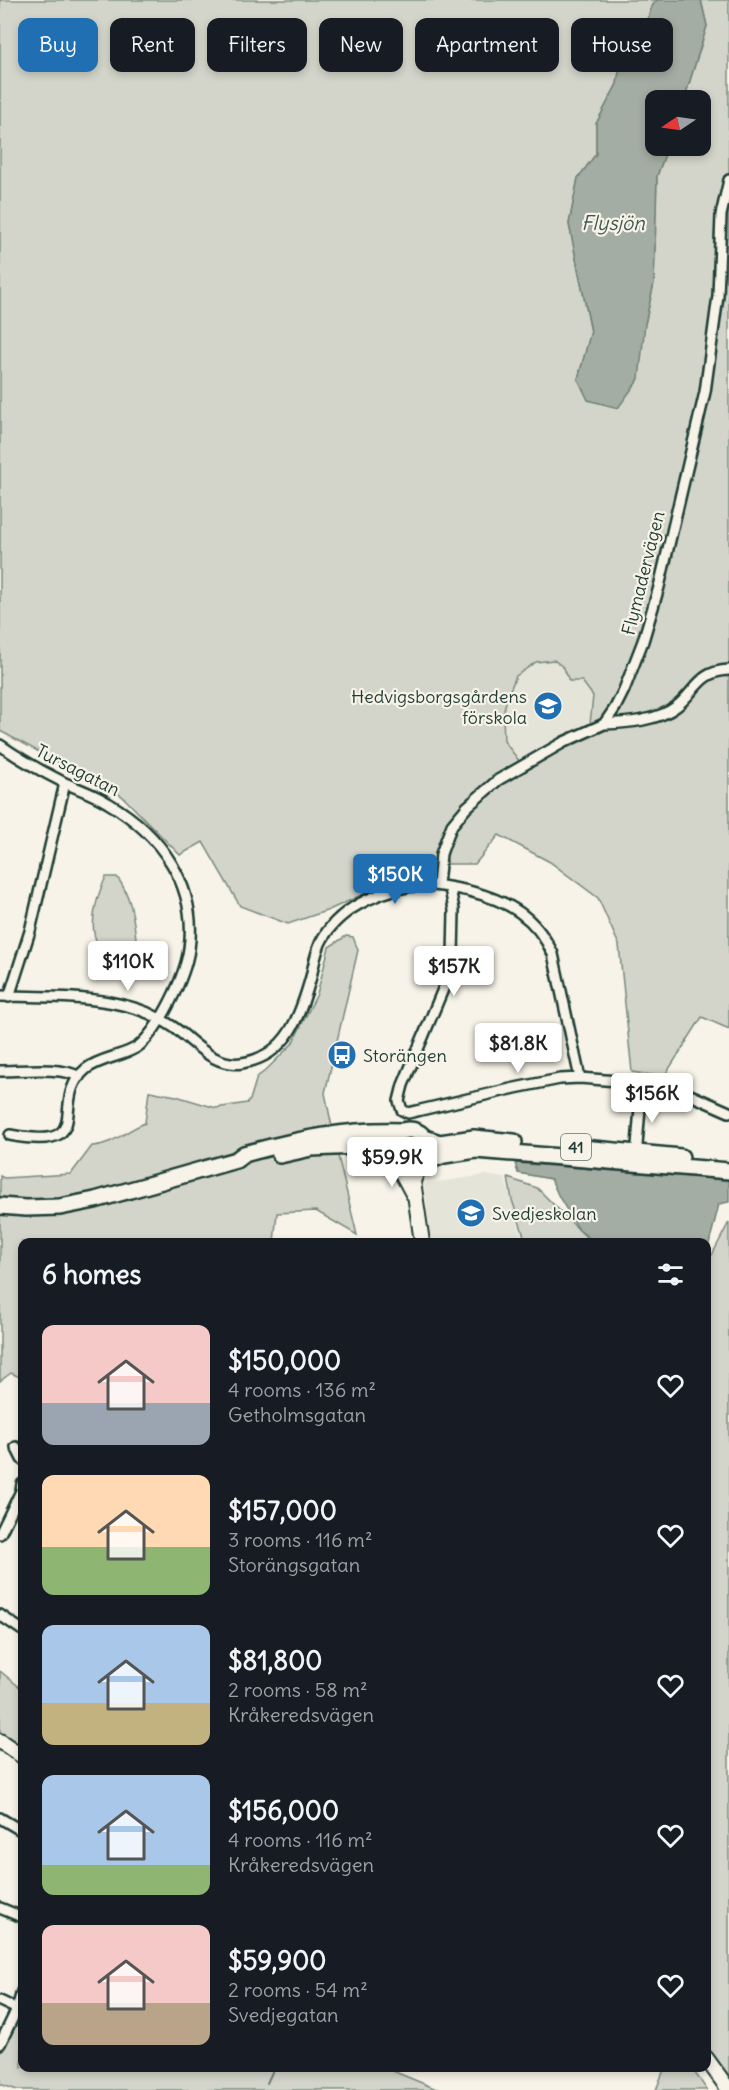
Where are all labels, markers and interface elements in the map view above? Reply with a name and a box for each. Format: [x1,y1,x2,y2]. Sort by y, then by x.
chip: Buy [18,18,98,72]
chip: Rent [110,18,195,72]
chip: Filters [207,18,307,72]
chip: New [319,18,403,72]
chip: Apartment [415,18,559,72]
chip: House [571,18,673,72]
north arrow [645,90,711,156]
map controls [645,90,711,156]
water label: Flysjön [581,210,645,235]
street label: Flymadervägen [616,509,670,637]
place label: Hedvigsborgsgårdens förskola [351,685,527,729]
school or university icon: Hedvigsborgsgårdens förskola [532,690,564,722]
street label: Tursagatan [32,739,124,801]
pin: $150K [353,854,437,905]
text: $150K [367,861,423,886]
pin: $110K [86,941,170,992]
pin: $157K [412,946,496,997]
text: $110K [102,948,154,973]
text: $157K [428,953,480,978]
pin: $81.8K [469,1023,567,1074]
text: $81.8K [489,1030,547,1055]
bus stop icon: Storängen [326,1039,358,1071]
place label: Storängen [363,1044,447,1067]
pin: $156K [610,1073,694,1124]
text: $156K [625,1080,679,1105]
road number: 41 [561,1134,591,1160]
pin: $59.9K [343,1137,441,1188]
text: $59.9K [361,1144,423,1169]
school or university icon: Svedjeskolan [455,1197,487,1229]
place label: Svedjeskolan [492,1202,597,1225]
text: 6 homes [42,1258,141,1291]
icon: filters [654,1258,687,1291]
text: $150,000 [228,1344,341,1377]
icon: home [90,1349,162,1421]
icon: heart [654,1369,687,1402]
text: 4 rooms · 136 m² [228,1377,376,1402]
text: Getholmsgatan [228,1402,366,1427]
text: $157,000 [228,1494,337,1527]
icon: home [90,1499,162,1571]
icon: heart [654,1519,687,1552]
text: 3 rooms · 116 m² [228,1527,372,1552]
text: Storängsgatan [228,1552,360,1577]
text: $81,800 [228,1644,322,1677]
icon: home [90,1649,162,1721]
icon: heart [654,1669,687,1702]
text: 2 rooms · 58 m² [228,1677,368,1702]
text: Kråkeredsvägen [228,1702,374,1727]
text: $156,000 [228,1794,339,1827]
icon: home [90,1799,162,1871]
icon: heart [654,1819,687,1852]
text: 4 rooms · 116 m² [228,1827,373,1852]
text: Kråkeredsvägen [228,1852,374,1877]
text: $59,900 [228,1944,326,1977]
icon: home [90,1949,162,2021]
icon: heart [654,1969,687,2002]
text: 2 rooms · 54 m² [228,1977,368,2002]
text: Svedjegatan [228,2002,339,2027]

